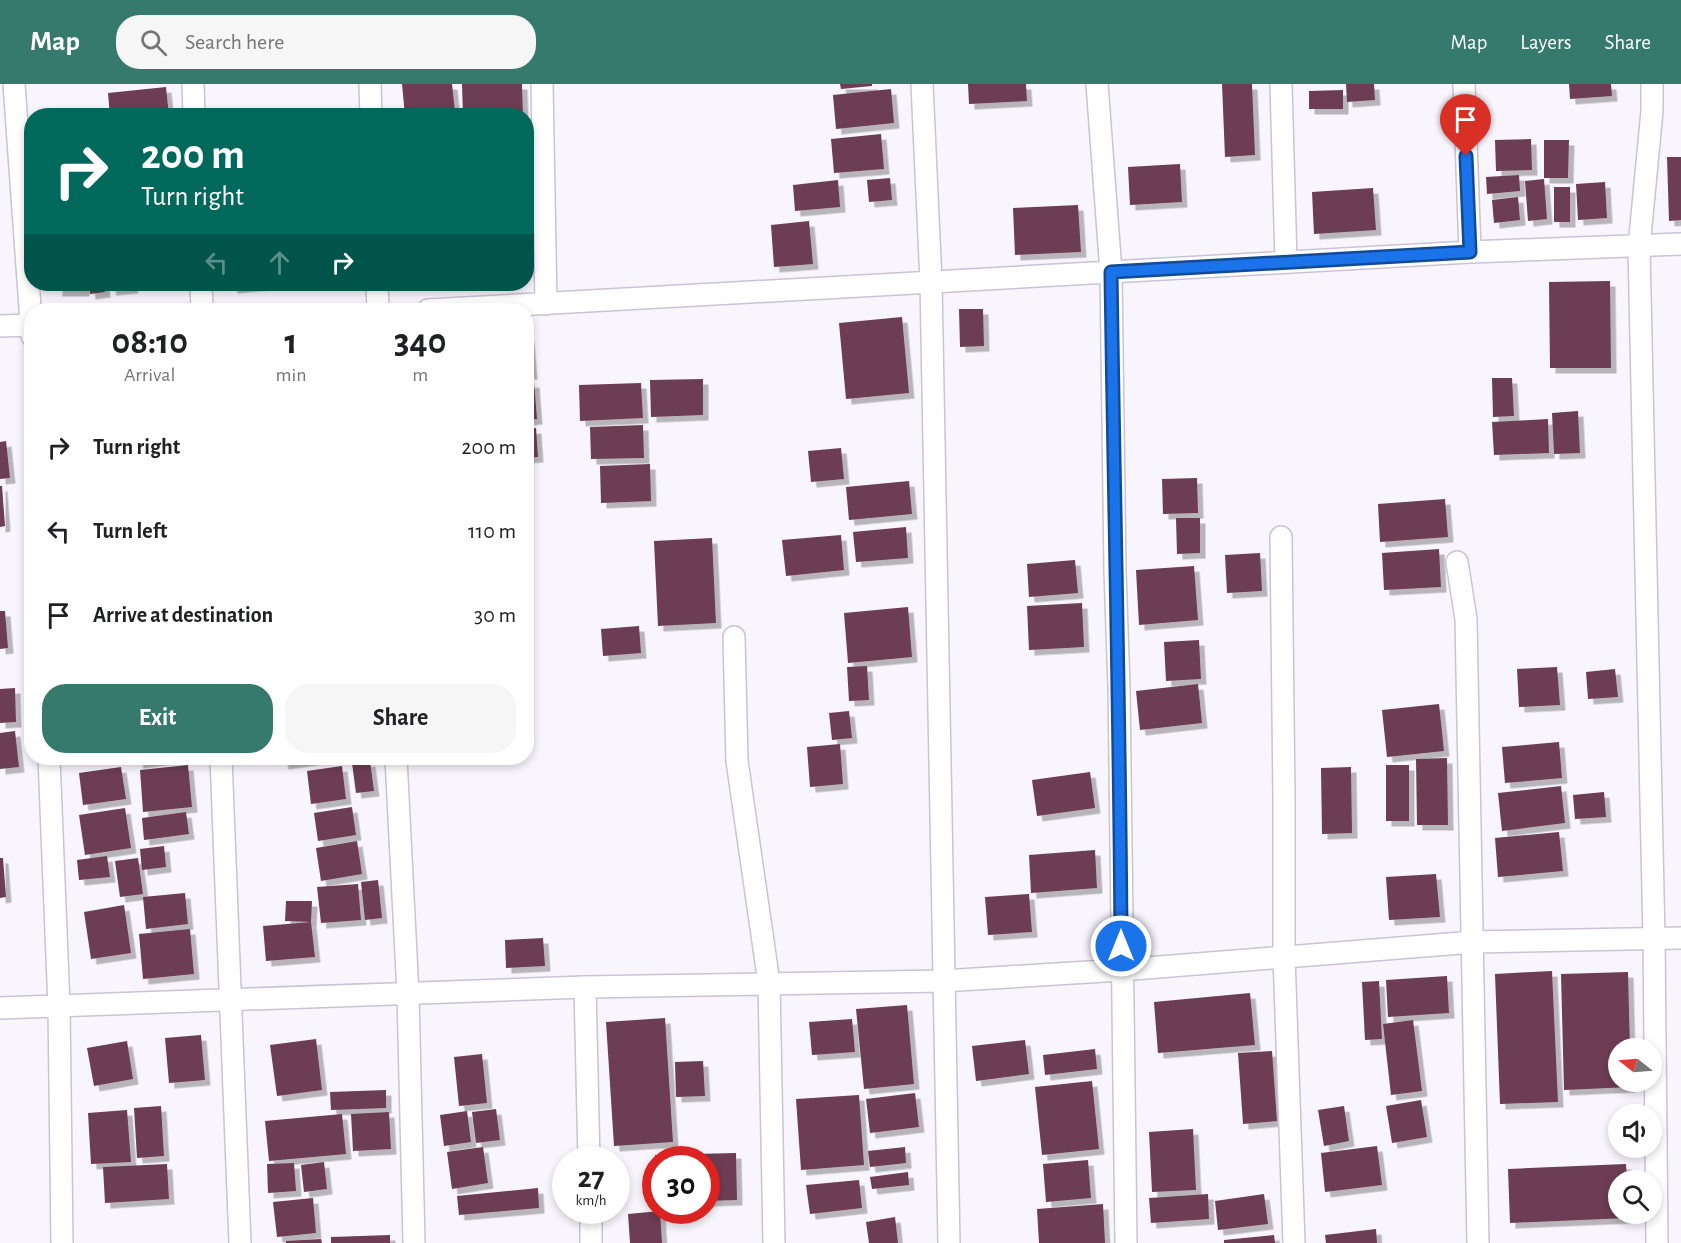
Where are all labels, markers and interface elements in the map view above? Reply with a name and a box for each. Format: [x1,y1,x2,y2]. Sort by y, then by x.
search box [116,15,536,69]
icon: search [137,26,170,59]
text: Map [30,28,80,56]
text: Search here [185,31,284,53]
text: Map [1451,32,1487,53]
text: Layers [1520,32,1571,53]
text: Share [1604,32,1651,53]
pin [1440,94,1491,156]
icon: arrive [1449,103,1482,136]
icon: right [42,132,120,210]
text: 200 m [141,134,245,176]
text: Turn right [141,183,244,210]
icon: left [200,246,233,279]
icon: ahead [263,246,296,279]
icon: right [326,246,359,279]
text: 08:10 [111,324,188,360]
text: 1 [285,324,298,360]
text: 340 [394,324,446,360]
text: Arrival [124,365,175,385]
text: min [275,365,307,385]
text: m [412,365,428,385]
icon: right [42,431,75,464]
text: Turn right [93,436,180,458]
text: 200 m [462,436,516,458]
icon: left [42,515,75,548]
text: Turn left [93,520,167,542]
text: 110 m [468,520,516,542]
icon: arrive [42,599,75,632]
text: Arrive at destination [93,604,273,626]
text: 30 m [474,604,516,626]
button: Exit [42,684,273,753]
button: Share [285,684,516,753]
position arrow [1089,914,1153,978]
north arrow [1608,1038,1662,1092]
map controls [1608,1038,1662,1224]
button: sound [1608,1104,1662,1158]
speed limit sign: 30 [642,1146,720,1224]
text: 27 [577,1163,605,1193]
button: search [1608,1170,1662,1224]
text: km/h [576,1193,606,1208]

